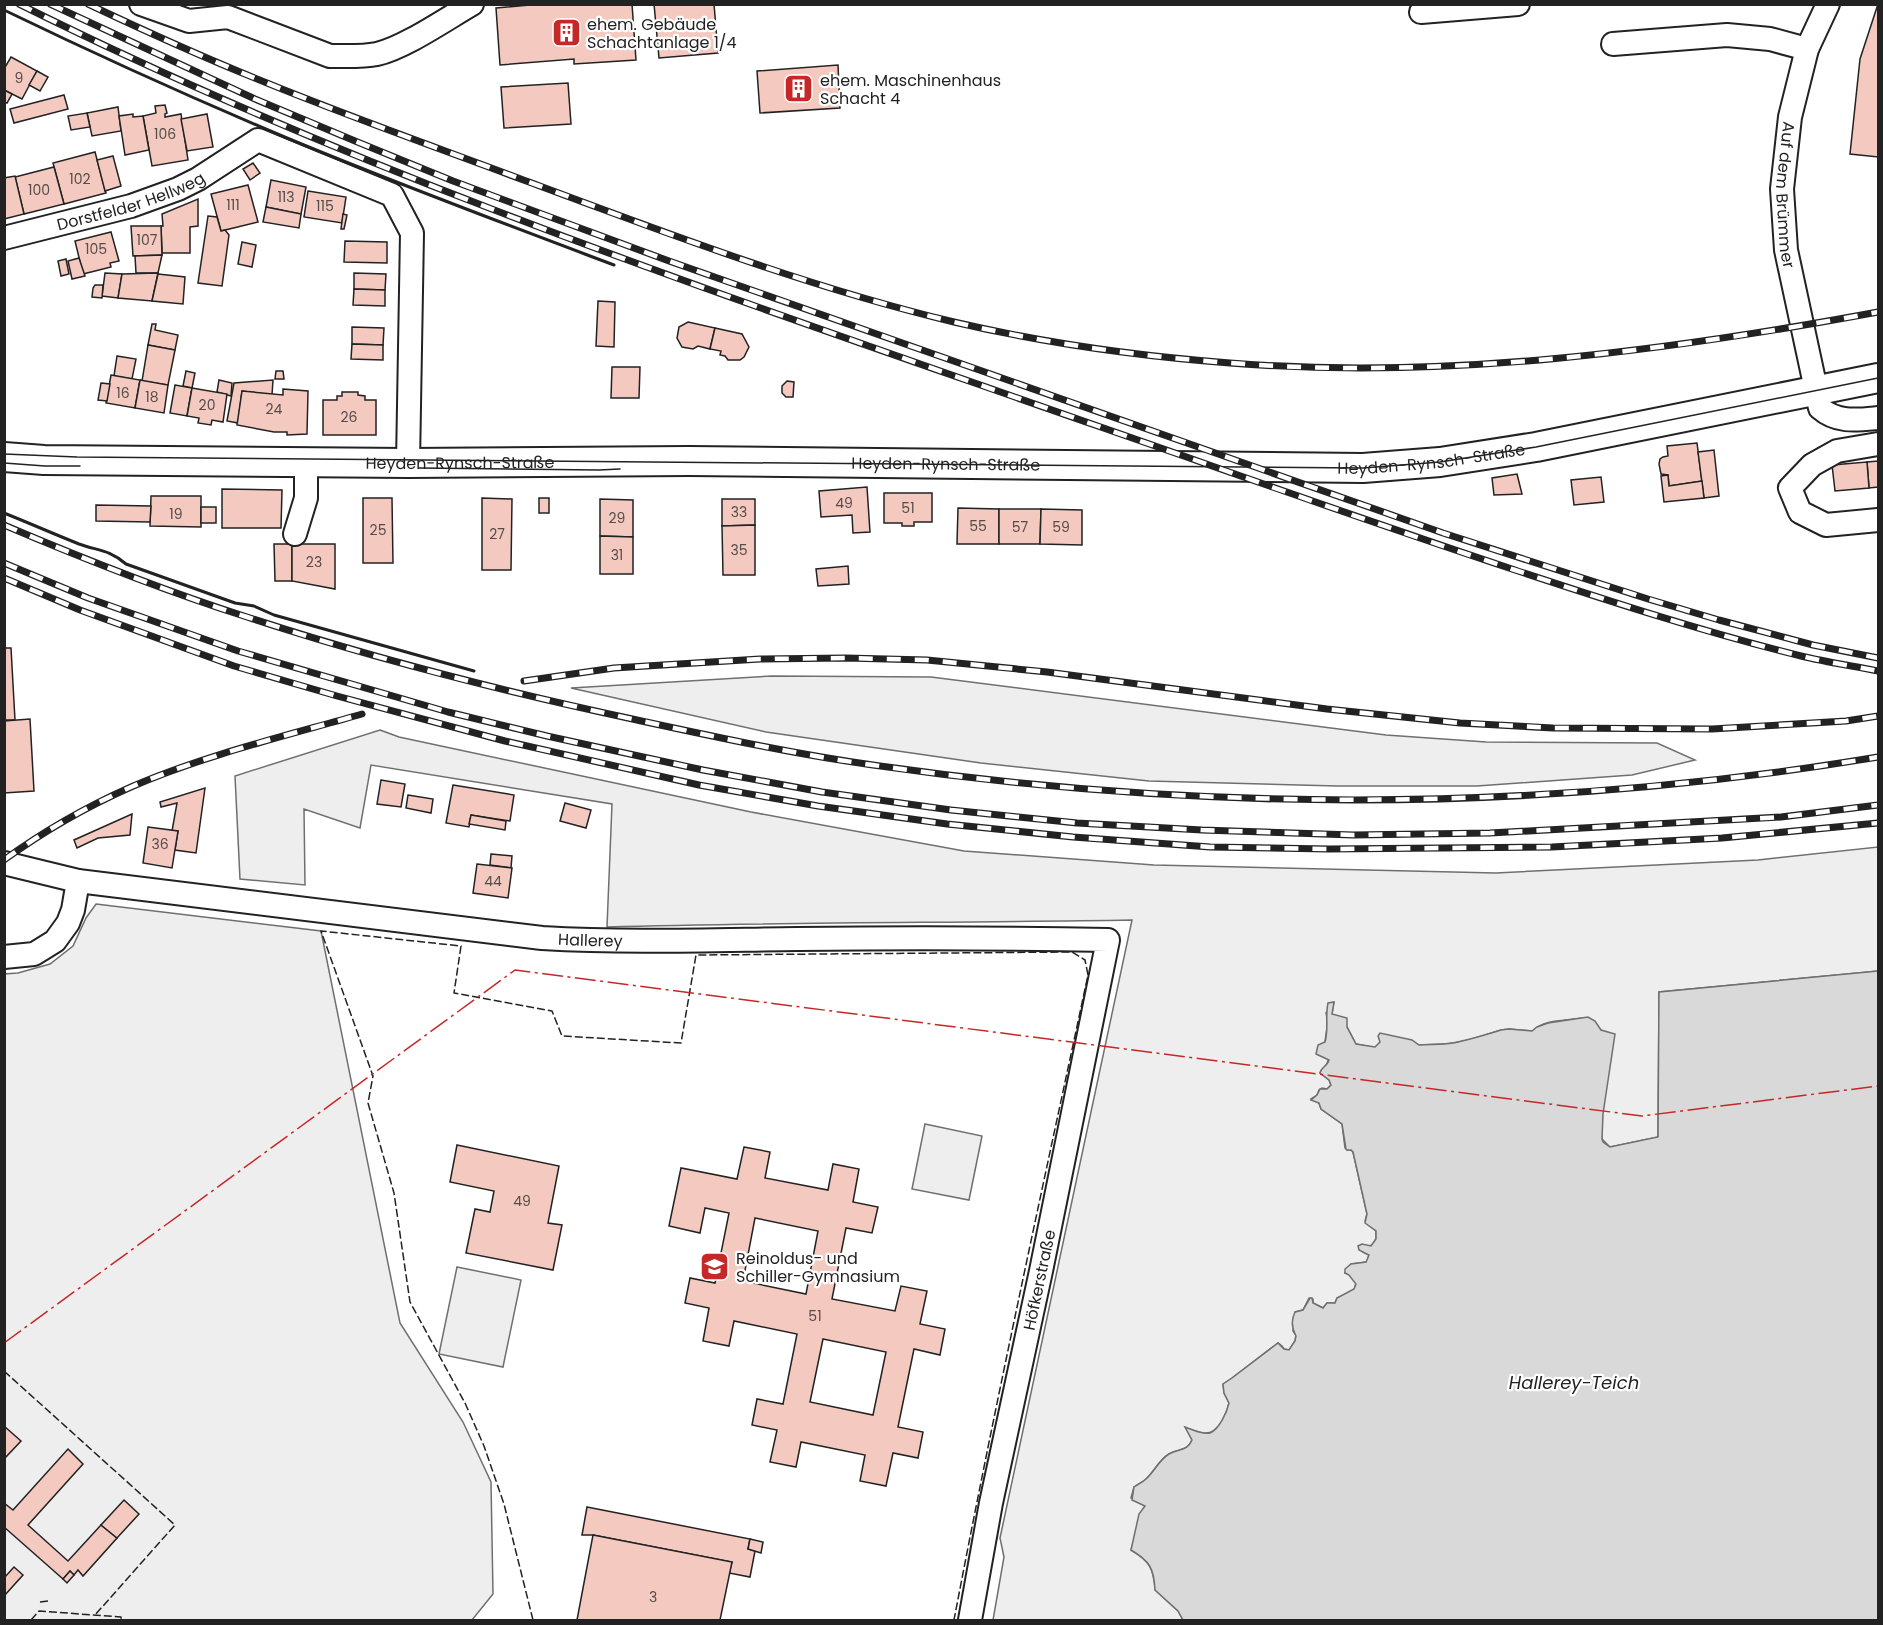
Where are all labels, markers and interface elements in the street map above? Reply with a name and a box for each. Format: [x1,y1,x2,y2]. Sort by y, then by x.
place label: ehem. Gebäude Schachtanlage 1/4 [587,13,737,54]
building icon: ehem. Gebäude Schachtanlage 1/4 [550,17,582,49]
house number: 9 [15,68,23,88]
place label: ehem. Maschinenhaus Schacht 4 [820,69,1001,110]
building icon: ehem. Maschinenhaus Schacht 4 [783,73,815,105]
street label: Auf dem Brümmer [1770,120,1801,270]
house number: 106 [154,124,176,144]
street label: Dorstfelder Hellweg [54,167,210,236]
house number: 102 [69,169,91,189]
house number: 100 [28,180,50,200]
house number: 113 [277,187,295,207]
house number: 111 [226,195,240,215]
house number: 115 [316,196,334,216]
house number: 107 [137,230,158,250]
house number: 105 [85,239,107,259]
house number: 16 [116,383,130,403]
house number: 18 [145,387,159,407]
house number: 20 [199,395,215,415]
house number: 24 [266,399,283,419]
house number: 26 [341,407,358,427]
street label: Heyden-Rynsch-Straße [1337,438,1527,480]
street label: Heyden-Rynsch-Straße [365,451,554,475]
street label: Heyden-Rynsch-Straße [851,452,1040,477]
house number: 49 [835,493,853,513]
house number: 51 [901,498,915,518]
house number: 33 [731,502,747,522]
house number: 19 [169,504,183,524]
house number: 29 [609,508,625,528]
house number: 55 [969,516,987,536]
house number: 57 [1012,517,1029,537]
house number: 59 [1052,517,1070,537]
house number: 25 [370,520,386,540]
house number: 27 [489,524,505,544]
house number: 35 [730,540,748,560]
house number: 31 [611,545,623,565]
house number: 23 [306,552,322,572]
house number: 36 [151,834,169,854]
house number: 44 [484,871,502,891]
street label: Hallerey [558,928,623,953]
house number: 49 [513,1191,531,1211]
street label: Höfkerstraße [1018,1228,1061,1333]
place label: Reinoldus- und Schiller-Gymnasium [736,1247,900,1288]
school or university icon: Reinoldus- und Schiller-Gymnasium [699,1251,731,1283]
house number: 51 [808,1306,822,1326]
water label: Hallerey-Teich [1509,1370,1639,1395]
house number: 3 [649,1587,657,1607]

